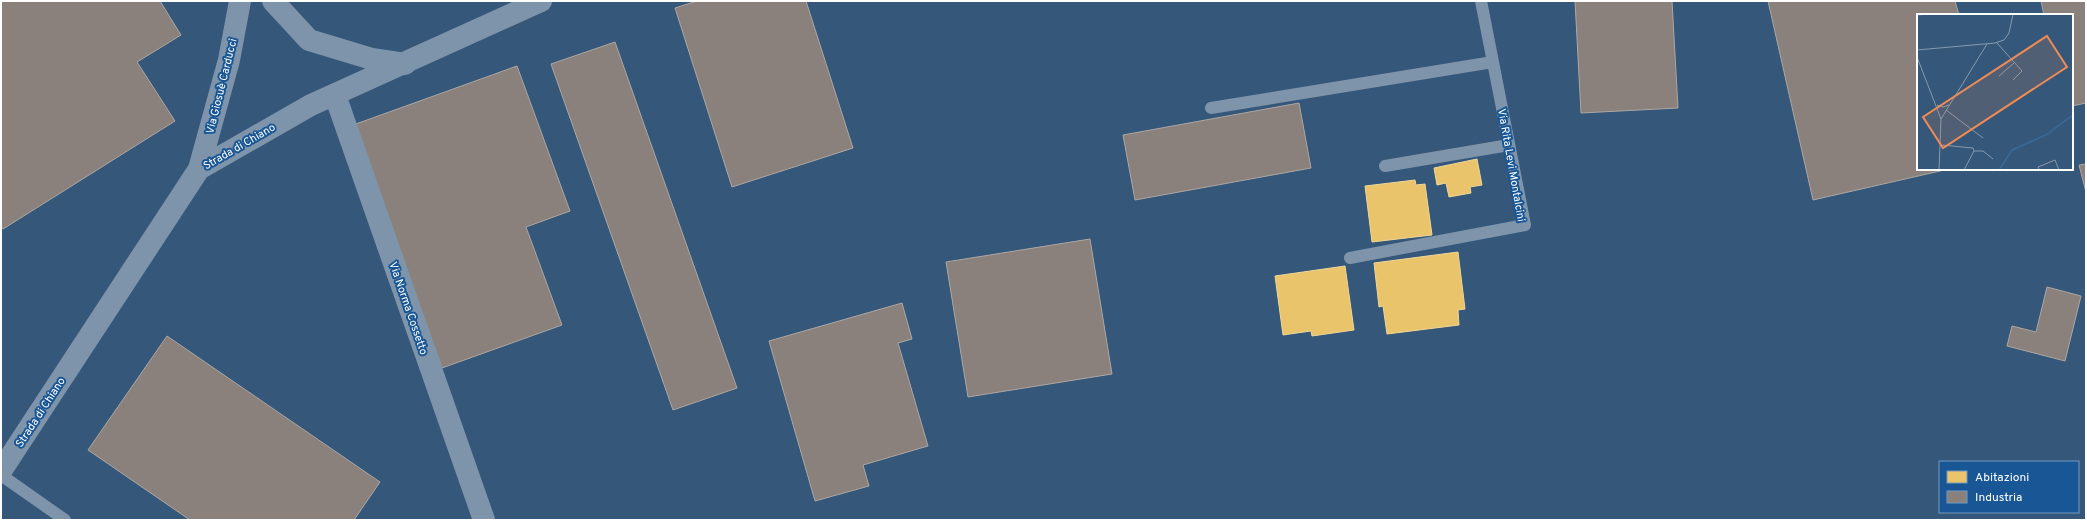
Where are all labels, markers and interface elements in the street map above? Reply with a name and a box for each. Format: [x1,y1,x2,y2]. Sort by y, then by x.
inset map [1917,14,2073,170]
street label: Via Giosuè Carducci [203,37,241,135]
street label: Via Rita Levi Montalcini [1494,107,1528,223]
street label: Strada di Chiano [201,121,278,173]
street label: Via Norma Cossetto [386,260,431,357]
street label: Strada di Chiano [13,375,69,450]
legend [1939,461,2079,513]
text: Abitazioni [1975,470,2029,486]
text: Industria [1975,490,2022,506]

